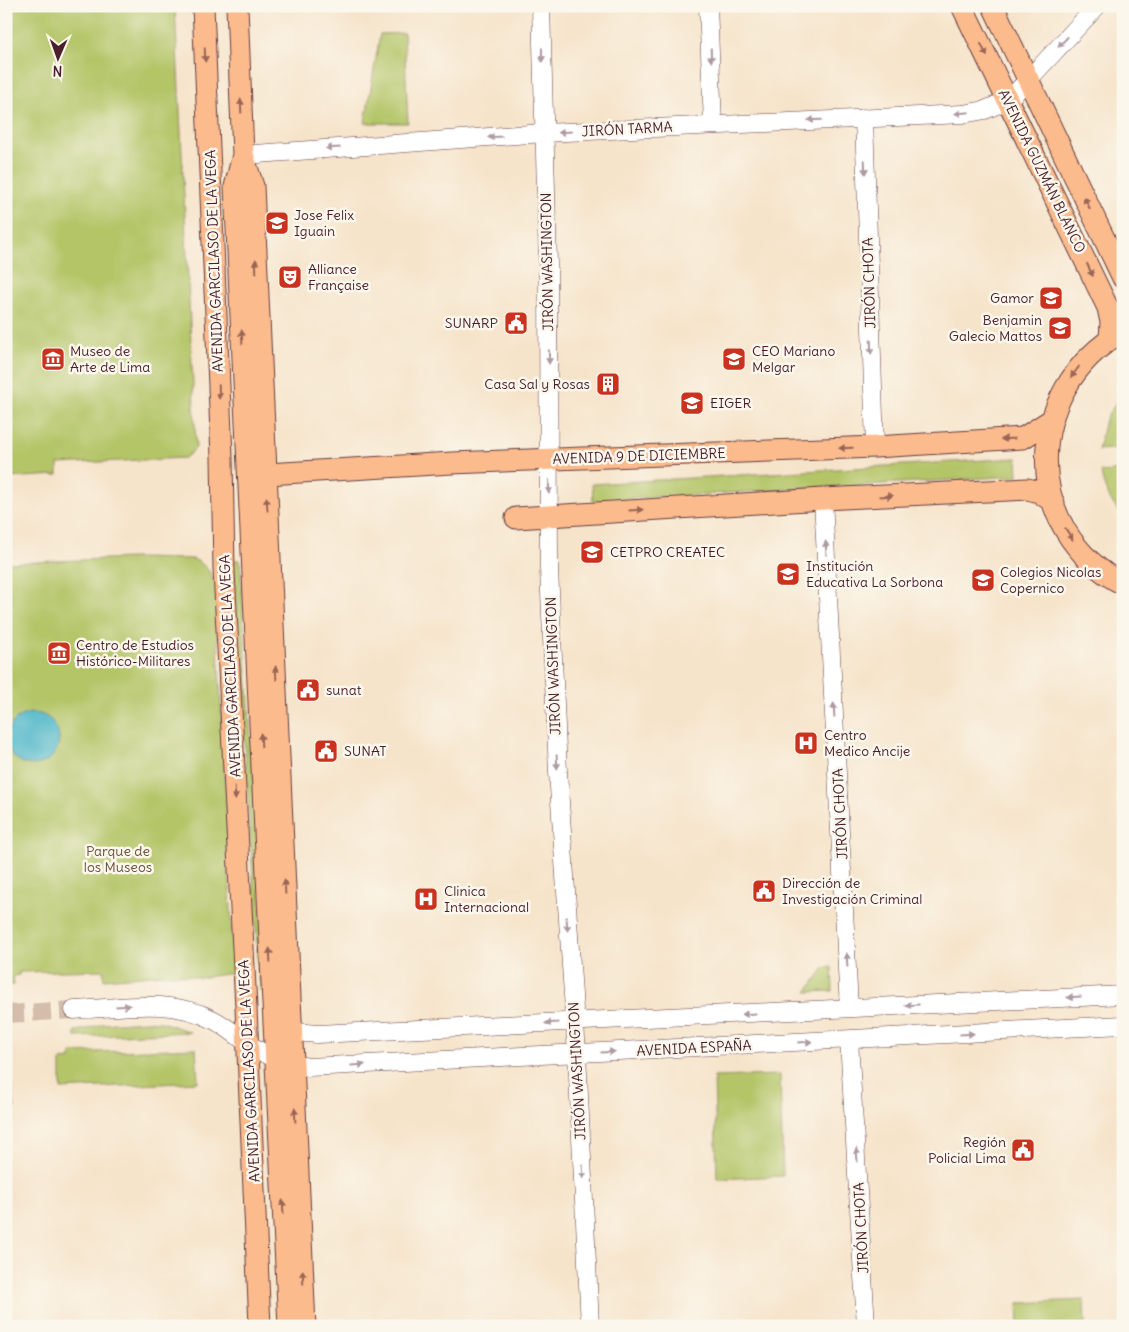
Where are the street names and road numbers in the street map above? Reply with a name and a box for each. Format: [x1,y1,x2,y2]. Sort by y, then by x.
street label: AVENIDA GUZMÁN BLANCO [995,86,1090,256]
street label: JIRÓN TARMA [581,118,673,140]
street label: AVENIDA GARCILASO DE LA VEGA [201,149,227,373]
street label: JIRÓN WASHINGTON [537,193,557,331]
street label: JIRÓN CHOTA [858,237,880,329]
street label: AVENIDA 9 DE DICIEMBRE [552,444,726,468]
street label: AVENIDA GARCILASO DE LA VEGA [215,554,245,778]
street label: JIRÓN WASHINGTON [542,596,564,736]
street label: JIRÓN CHOTA [829,768,851,860]
street label: AVENIDA GARCILASO DE LA VEGA [234,959,264,1183]
street label: JIRÓN WASHINGTON [564,1001,590,1141]
street label: AVENIDA ESPAÑA [636,1036,752,1060]
street label: JIRÓN CHOTA [850,1182,872,1274]

